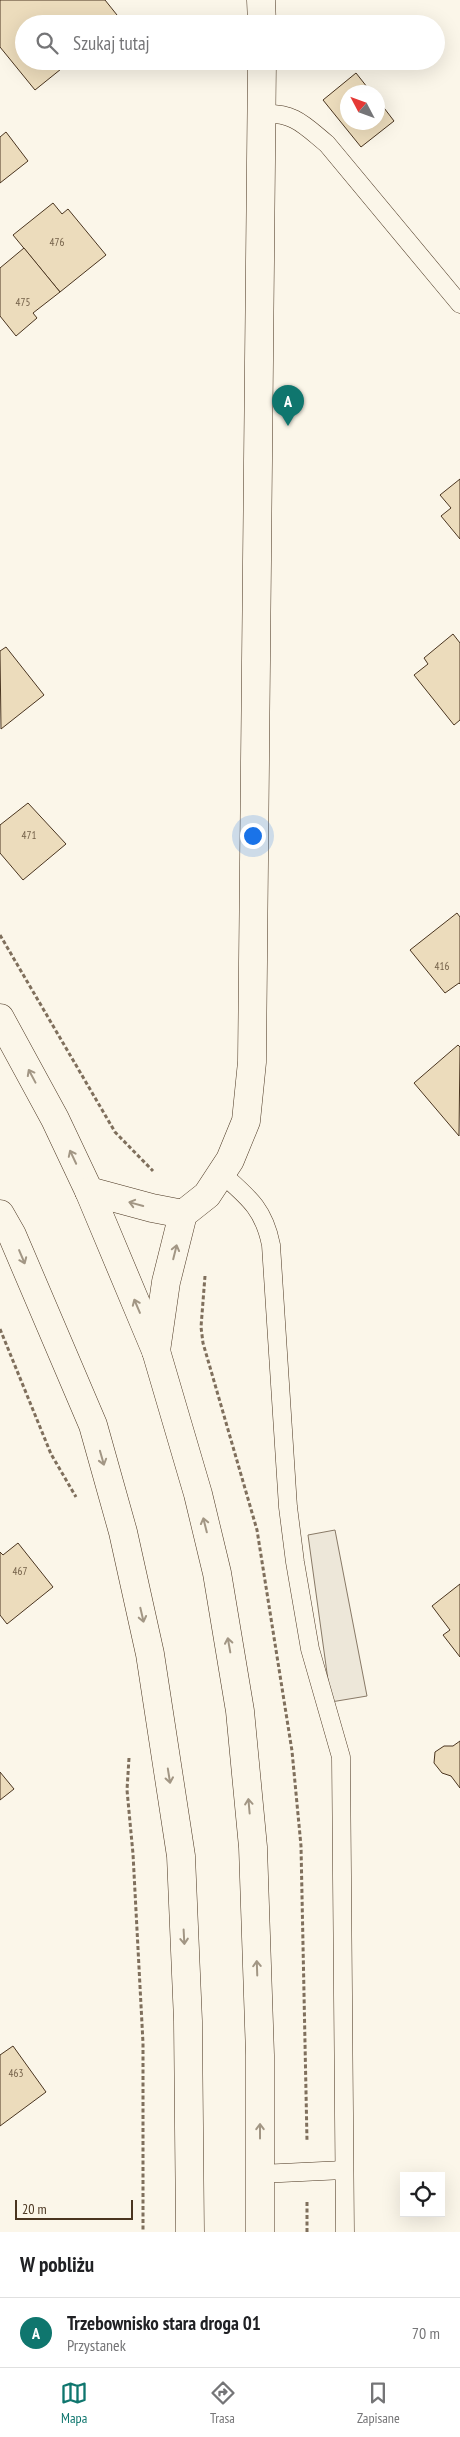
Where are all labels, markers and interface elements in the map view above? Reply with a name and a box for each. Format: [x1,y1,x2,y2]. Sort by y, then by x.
search box [15,15,445,70]
icon: search [33,29,61,57]
text: Szukaj tutaj [73,31,150,55]
north arrow [340,85,385,130]
house number: 476 [50,235,64,249]
house number: 475 [16,295,30,309]
pin: A [272,385,304,426]
your location [240,823,266,849]
house number: 471 [22,828,36,842]
house number: 416 [435,959,449,973]
one-way arrow [26,1069,36,1083]
one-way arrow [68,1150,77,1165]
one-way arrow [128,1199,144,1208]
one-way arrow [171,1244,180,1260]
one-way arrow [17,1249,27,1264]
one-way arrow [132,1299,141,1314]
one-way arrow [98,1449,108,1465]
one-way arrow [200,1518,209,1534]
house number: 467 [13,1564,27,1578]
one-way arrow [137,1607,147,1623]
one-way arrow [223,1637,233,1653]
one-way arrow [164,1767,174,1783]
one-way arrow [244,1798,254,1814]
one-way arrow [180,1929,189,1945]
one-way arrow [252,1961,261,1977]
house number: 463 [9,2066,23,2080]
one-way arrow [255,2123,265,2140]
map controls [400,2172,445,2217]
button: locate [400,2172,445,2217]
scale bar [15,2197,132,2220]
text: 20 m [22,2200,47,2218]
text: W pobliżu [20,2251,94,2278]
text: Trzebownisko stara droga 01 [67,2311,261,2335]
text: A [32,2323,40,2343]
text: 70 m [412,2323,440,2343]
text: Przystanek [67,2335,126,2355]
tab: Mapa [60,2379,88,2427]
tab: Trasa [209,2379,237,2427]
tab: Zapisane [357,2379,400,2427]

